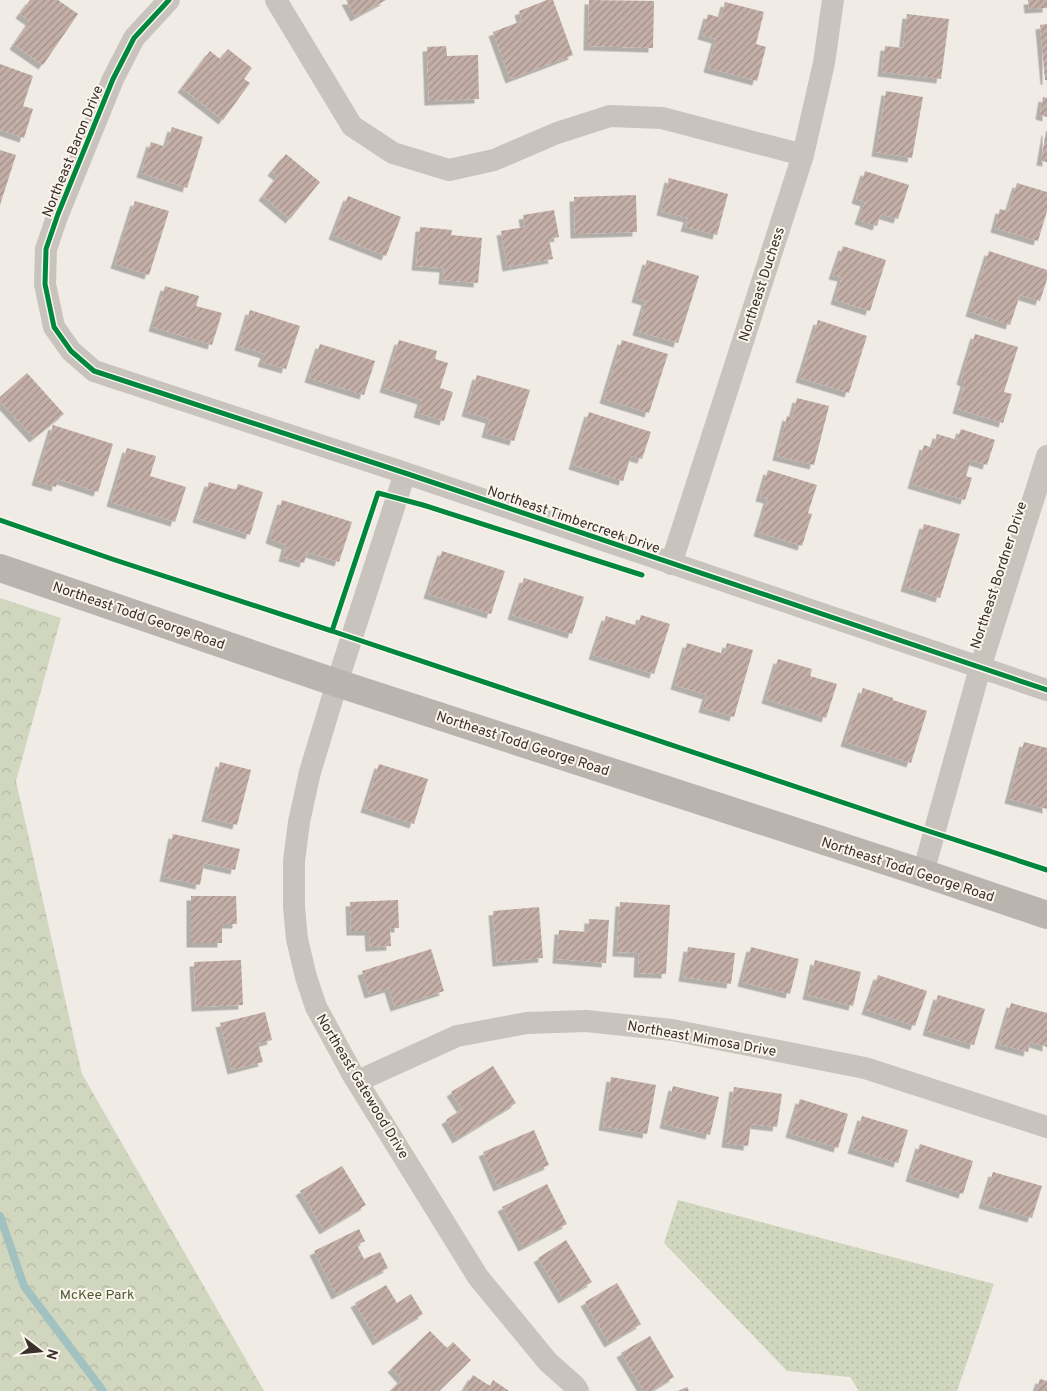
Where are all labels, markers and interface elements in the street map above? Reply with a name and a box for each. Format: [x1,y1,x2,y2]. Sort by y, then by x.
street label: Northeast Baron Drive [39,83,108,220]
street label: Northeast Duchess [736,225,789,344]
street label: Northeast Timbercreek Drive [485,483,662,558]
street label: Northeast Bordner Drive [968,500,1031,651]
street label: Northeast Todd George Road [50,579,227,654]
street label: Northeast Todd George Road [434,708,611,780]
street label: Northeast Todd George Road [819,834,996,906]
street label: Northeast Gatewood Drive [312,1011,412,1162]
street label: Northeast Mimosa Drive [626,1018,778,1061]
park label: McKee Park [60,1287,134,1304]
north arrow [15,1326,65,1376]
text: N [41,1347,61,1361]

